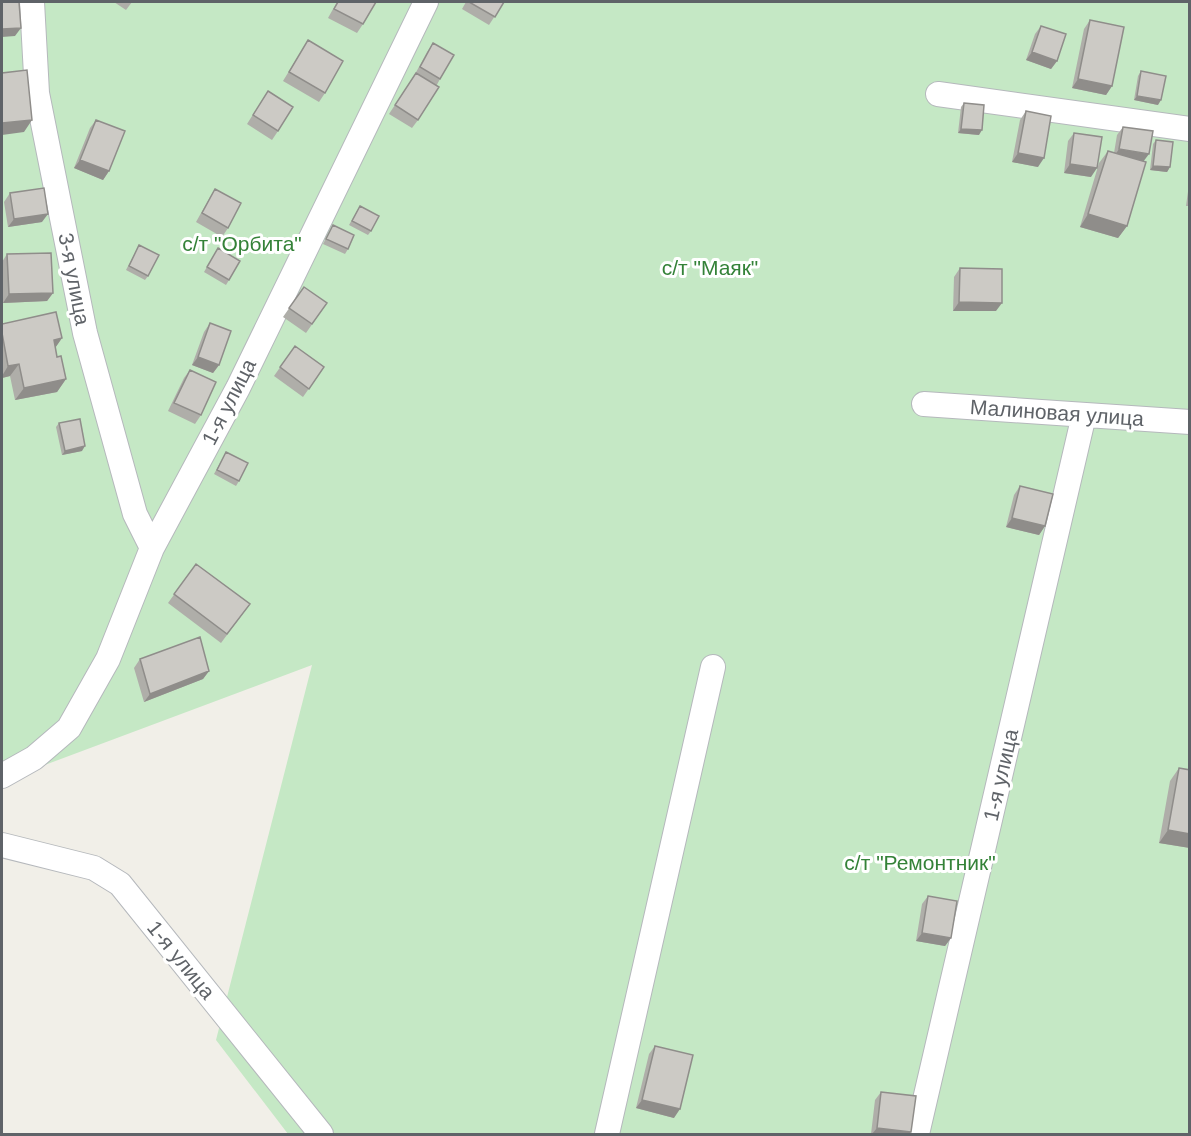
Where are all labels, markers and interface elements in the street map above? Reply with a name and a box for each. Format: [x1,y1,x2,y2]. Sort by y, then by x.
street label: 3-я улица [54,231,95,327]
park label: с/т "Орбита" [182,232,302,255]
park label: с/т "Маяк" [662,256,758,279]
street label: 1-я улица [197,355,260,449]
street label: Малиновая улица [969,395,1145,430]
street label: 1-я улица [979,726,1022,823]
park label: с/т "Ремонтник" [844,851,996,874]
street label: 1-я улица [143,916,220,1004]

